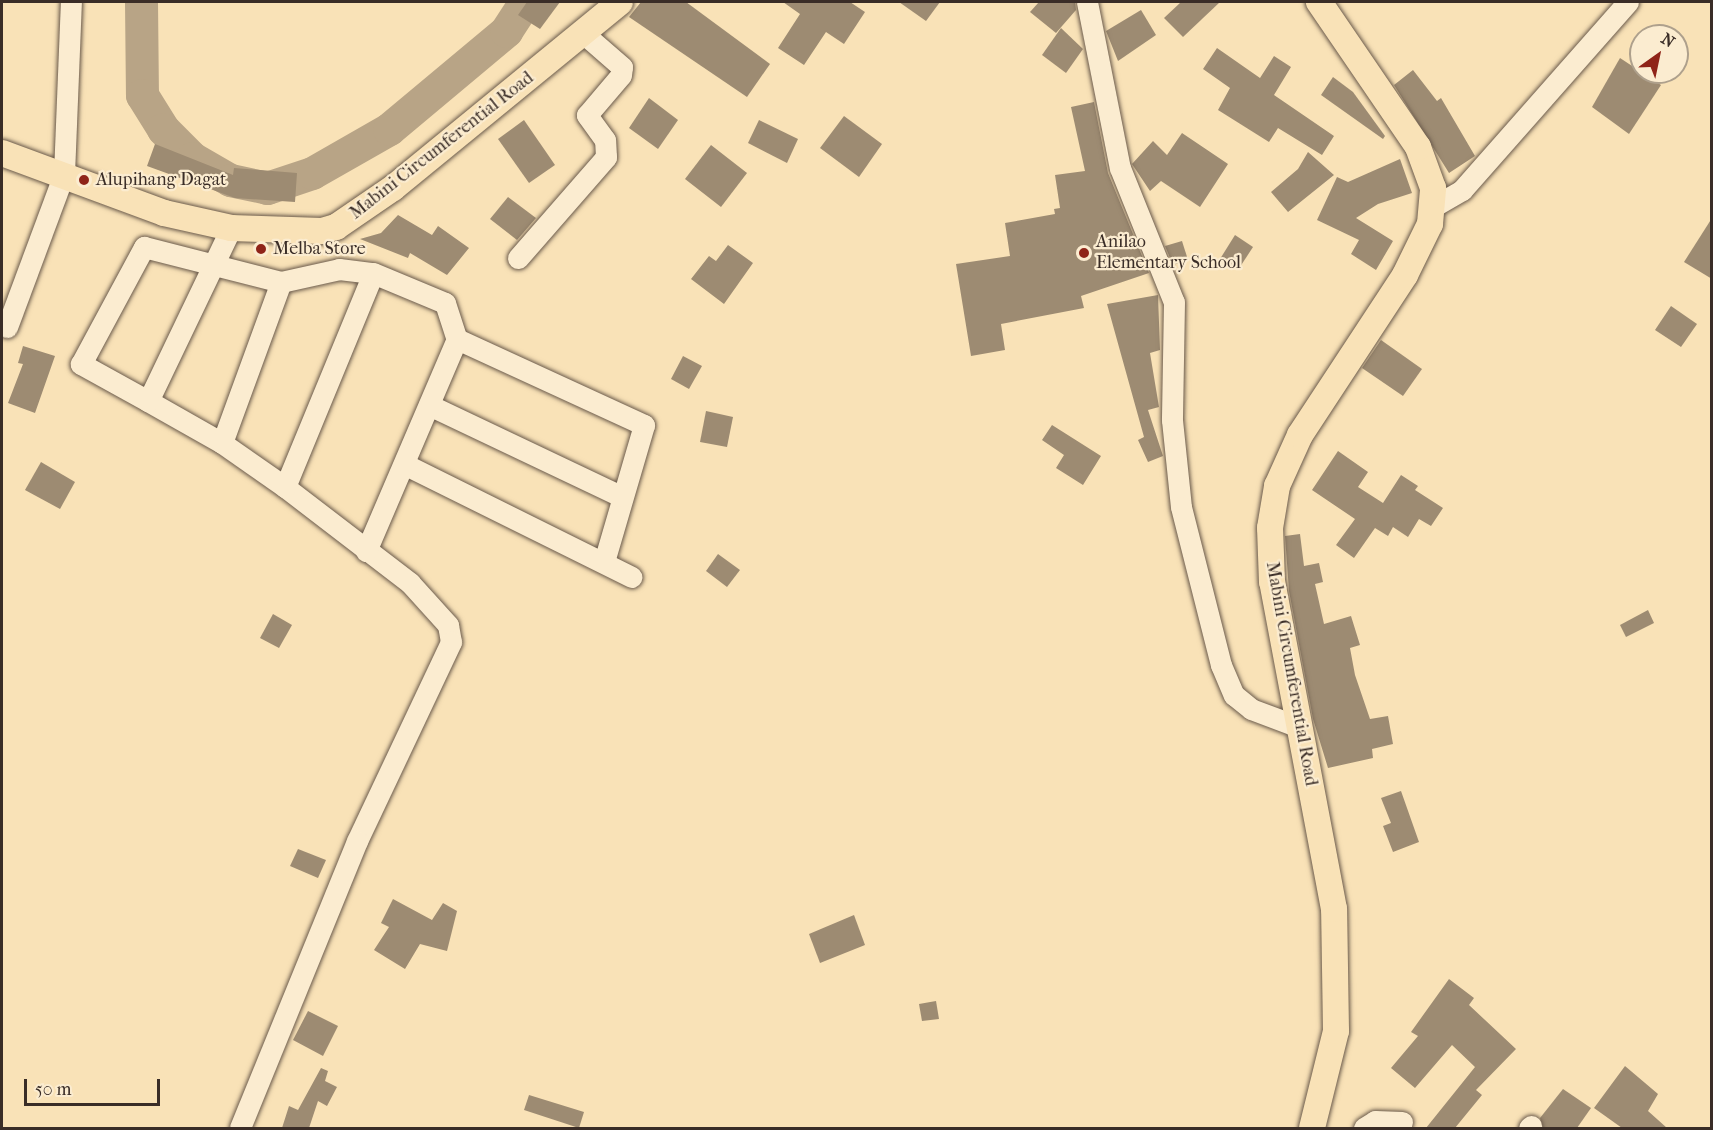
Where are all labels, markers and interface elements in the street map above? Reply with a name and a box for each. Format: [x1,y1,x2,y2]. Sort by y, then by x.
north arrow [1629,24,1689,84]
text: N [1658,29,1678,51]
street label: Mabini Circumferential Road [346,67,538,225]
place label: Alupihang Dagat [96,169,226,191]
marker: Alupihang Dagat [77,173,91,187]
place label: Anilao Elementary School [1096,232,1241,274]
place label: Melba Store [273,238,366,260]
marker: Melba Store [254,242,268,256]
marker: Anilao Elementary School [1077,246,1091,260]
street label: Mabini Circumferential Road [1261,560,1321,788]
scale bar [27,1067,164,1105]
text: 50 m [35,1079,71,1100]

